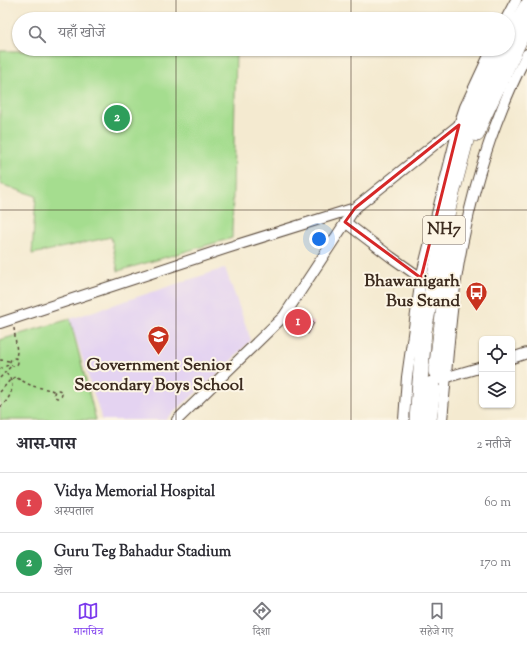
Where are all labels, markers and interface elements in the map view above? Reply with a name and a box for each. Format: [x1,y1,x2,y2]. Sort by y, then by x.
search box [12,12,515,56]
icon: search [26,23,48,45]
text: यहाँ खोजें [58,23,105,44]
pin: 2 [104,103,130,133]
road number: NH7 [423,216,465,244]
your location [309,229,329,249]
place label: Bhawanigarh Bus Stand [364,270,460,314]
bus stop icon: Bhawanigarh Bus Stand [463,279,489,312]
pin: 1 [285,307,311,337]
school or university icon: Government Senior Secondary Boys School [146,323,172,356]
map controls [479,336,515,408]
button: locate [479,336,515,372]
place label: Government Senior Secondary Boys School [74,354,244,398]
button: layers [479,372,515,408]
text: आस-पास [16,433,76,457]
text: 2 नतीजे [477,436,511,454]
text: Vidya Memorial Hospital [54,482,215,503]
text: 1 [27,494,31,512]
text: 60 m [484,494,511,512]
text: अस्पताल [54,503,94,521]
text: Guru Teg Bahadur Stadium [54,542,231,563]
text: 2 [26,554,32,572]
text: 170 m [480,554,511,572]
text: खेल [54,563,72,581]
tab: मानचित्र [74,600,103,642]
tab: दिशा [251,600,273,642]
tab: सहेजे गए [420,600,453,642]

